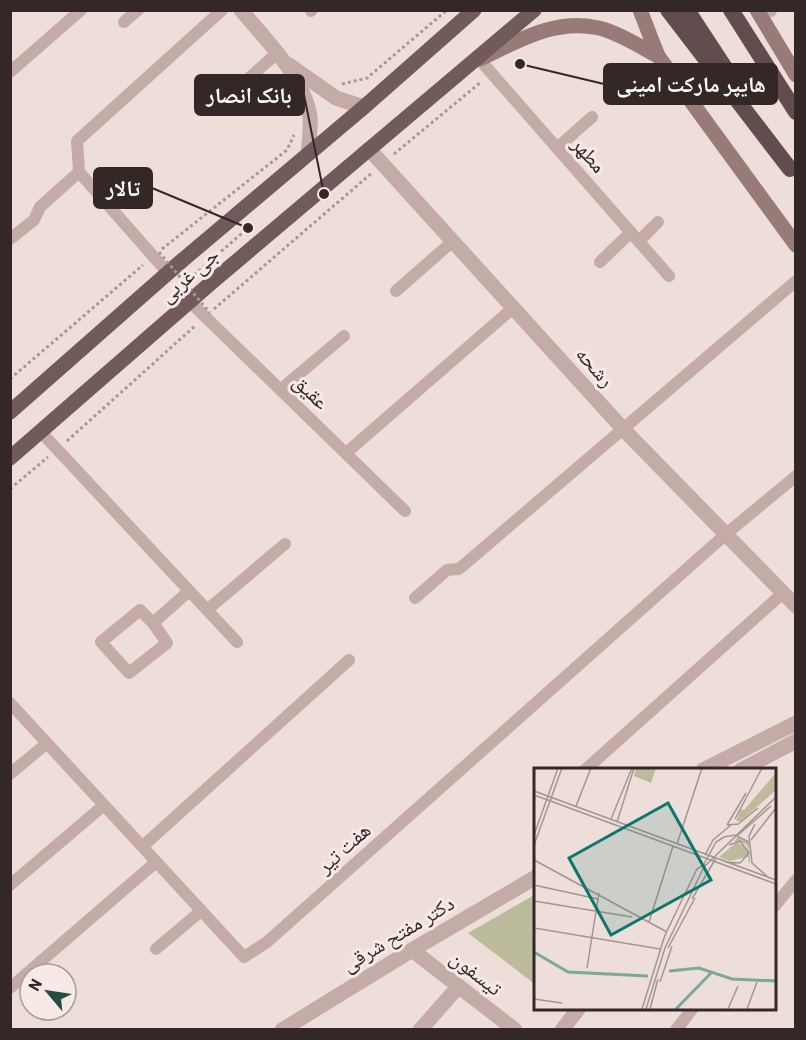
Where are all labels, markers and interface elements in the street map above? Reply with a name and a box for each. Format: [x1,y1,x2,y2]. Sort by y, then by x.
callout: هایپر مارکت امینی [604,64,777,104]
text: هایپر مارکت امینی [616,70,766,98]
callout: بانک انصار [195,75,304,115]
text: بانک انصار [205,81,292,109]
street label: مطهر [566,130,612,178]
callout: تالار [94,168,152,208]
text: تالار [105,174,140,200]
street label: جی غربی [153,241,224,308]
street label: رشحه [572,341,621,391]
street label: عقیق [288,368,335,415]
inset map [534,768,776,1010]
street label: هفت تیر [310,816,375,878]
street label: دکتر مفتح شرقی [337,889,459,978]
street label: تیسفون [445,944,508,1001]
north arrow [18,962,78,1022]
text: N [24,975,45,994]

